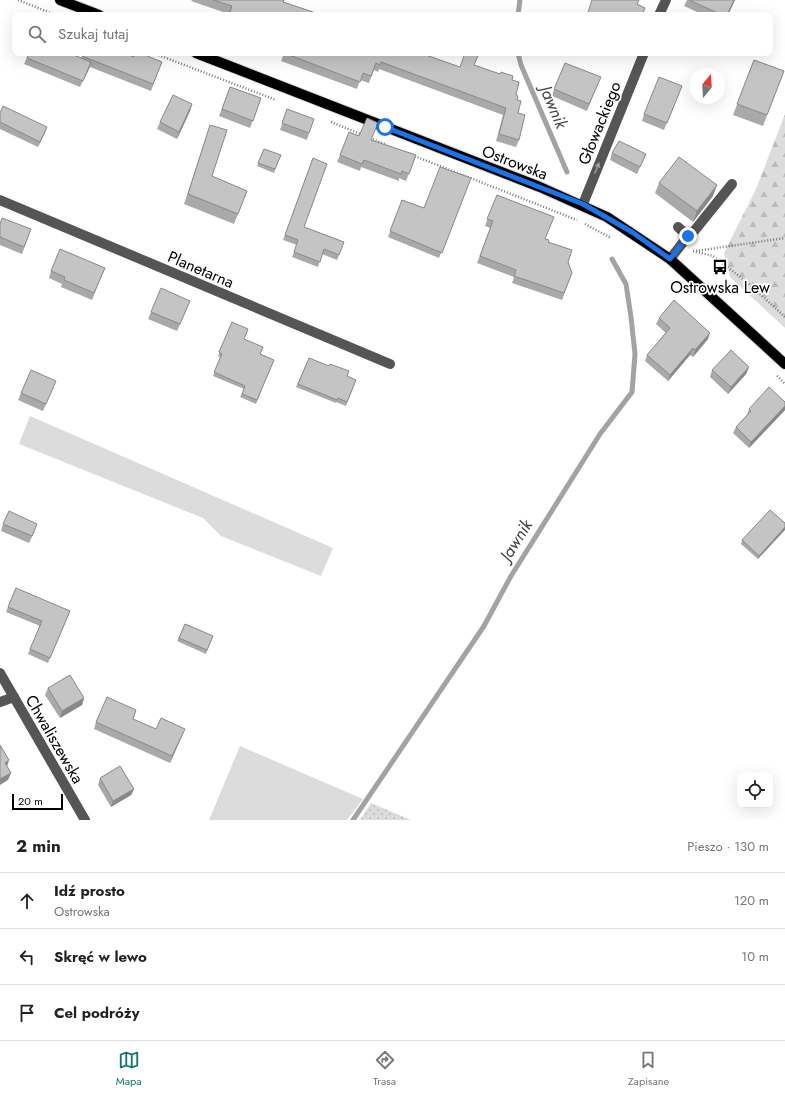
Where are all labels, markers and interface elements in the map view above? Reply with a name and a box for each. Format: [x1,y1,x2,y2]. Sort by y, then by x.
search box [12,12,773,56]
icon: search [26,23,48,45]
text: Szukaj tutaj [58,23,129,45]
north arrow [689,68,725,104]
street label: Głowackiego [572,78,627,168]
water label: Jawnik [533,79,574,133]
route start [376,118,394,136]
street label: Ostrowska [479,139,551,186]
one-way arrow [594,163,600,174]
route end [679,227,697,245]
street label: Planetarna [164,245,237,294]
bus stop icon: Ostrowska Lew [711,258,729,276]
place label: Ostrowska Lew [670,276,770,299]
water label: Jawnik [492,514,538,568]
street label: Chwaliszewska [20,690,89,788]
map controls [737,772,773,808]
button: locate [737,772,773,808]
scale bar [12,792,63,811]
text: 20 m [18,793,43,809]
text: 2 min [16,834,61,858]
text: Pieszo · 130 m [687,837,769,856]
text: Idź prosto [54,880,125,902]
icon: ahead [16,890,38,912]
text: 120 m [734,891,769,910]
text: Ostrowska [54,902,110,921]
icon: left [16,946,38,968]
text: Skręć w lewo [54,946,147,968]
text: 10 m [741,947,769,966]
icon: arrive [16,1002,38,1024]
text: Cel podróży [54,1002,139,1024]
tab: Mapa [116,1049,142,1089]
tab: Trasa [373,1049,396,1089]
tab: Zapisane [628,1049,669,1089]

